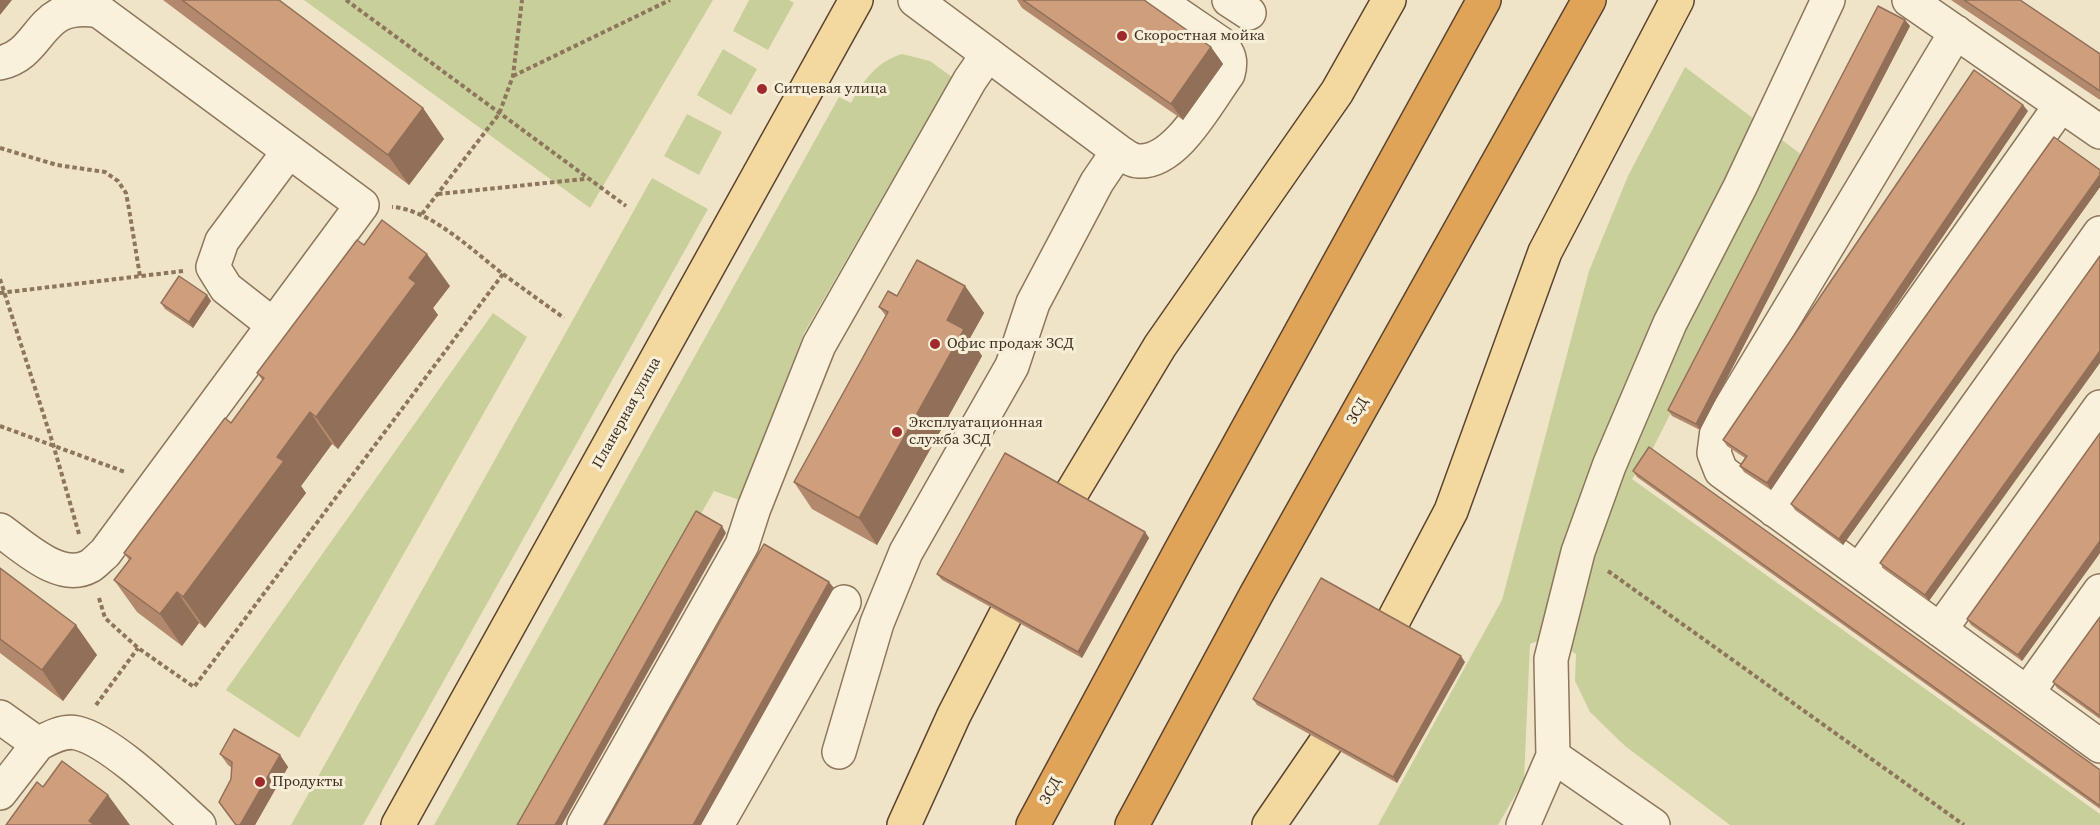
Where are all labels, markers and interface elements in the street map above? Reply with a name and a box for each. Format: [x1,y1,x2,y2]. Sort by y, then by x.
place label: Скоростная мойка [1134,27,1265,45]
marker: Скоростная мойка [1115,29,1129,43]
place label: Ситцевая улица [774,80,887,98]
marker: Ситцевая улица [755,82,769,96]
place label: Офис продаж ЗСД [947,335,1074,353]
marker: Офис продаж ЗСД [928,337,942,351]
street label: Планерная улица [589,354,665,472]
street label: ЗСД [1343,394,1373,428]
place label: Эксплуатационная служба ЗСД [909,414,1043,449]
marker: Эксплуатационная служба ЗСД [890,425,904,439]
place label: Продукты [272,773,343,791]
street label: ЗСД [1036,774,1066,808]
marker: Продукты [253,775,267,789]

